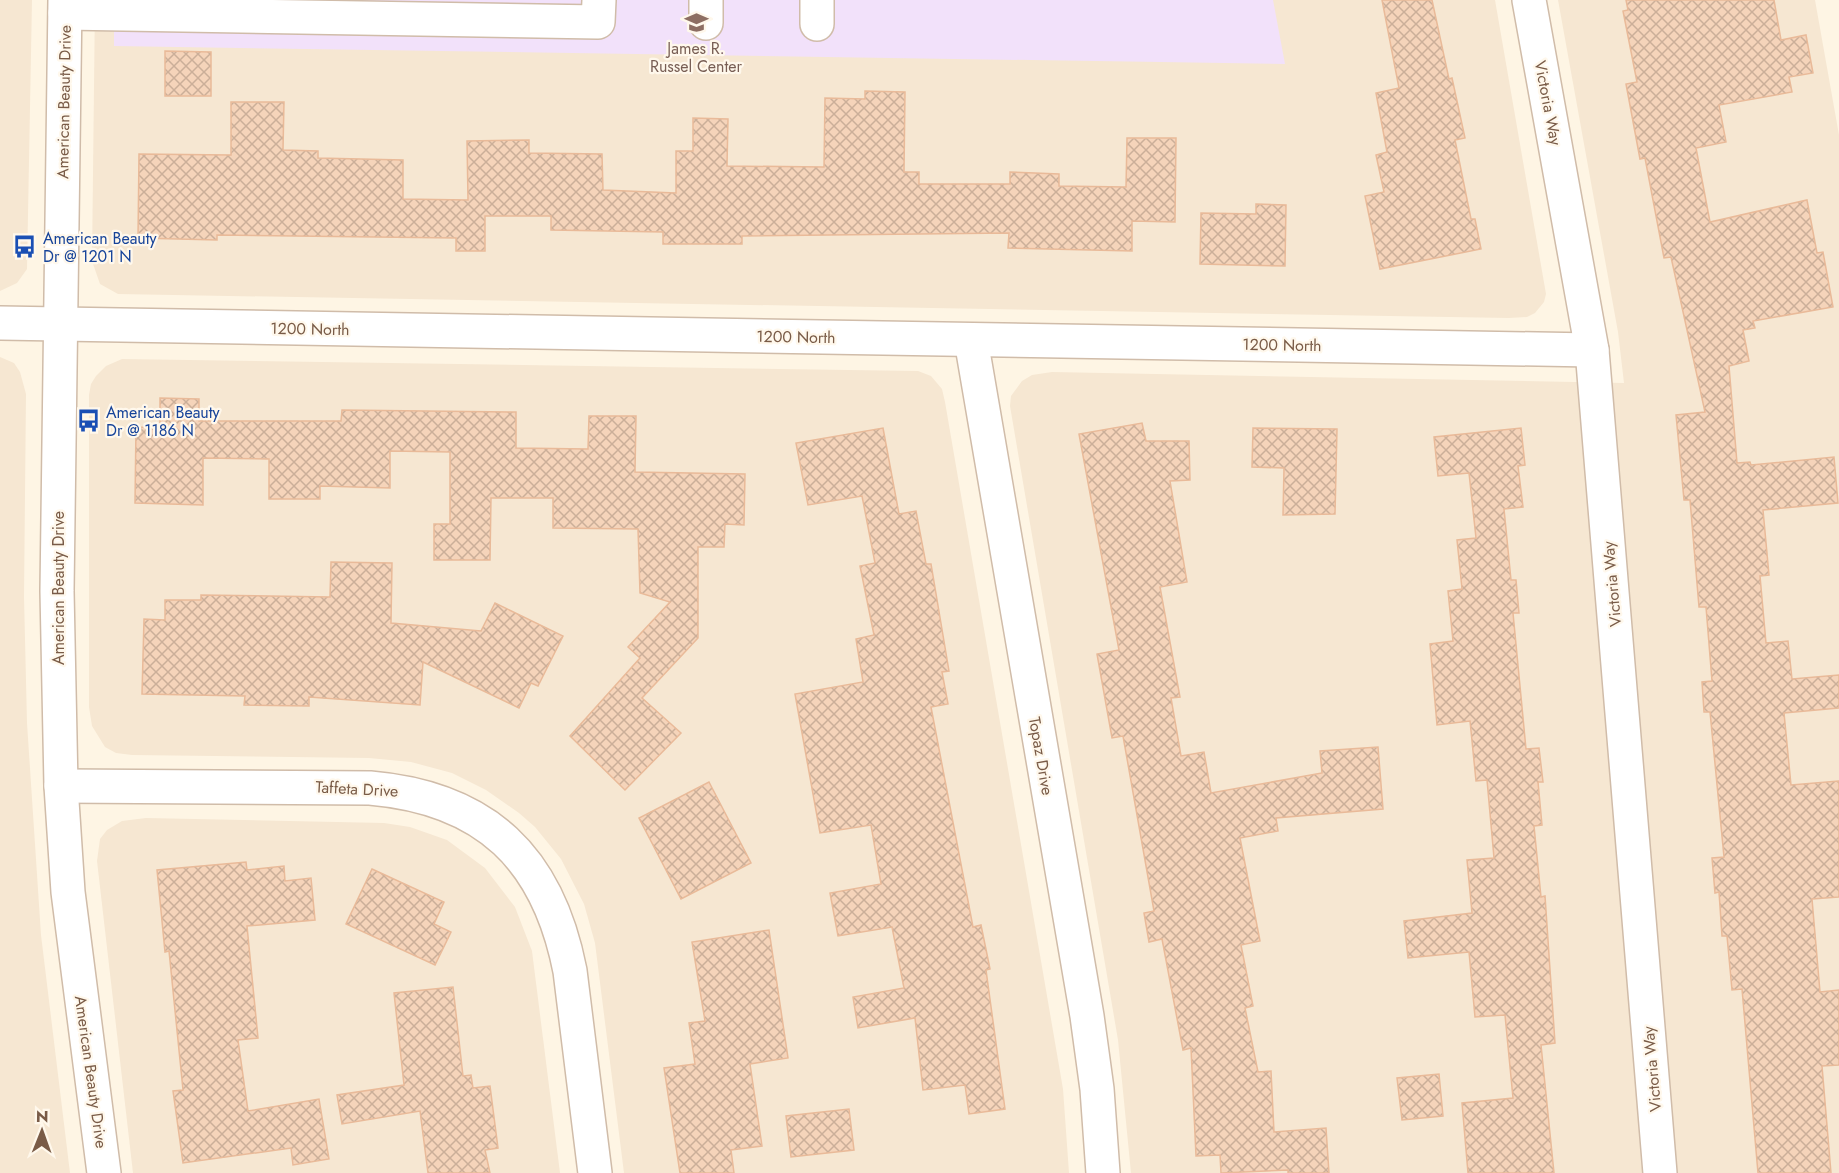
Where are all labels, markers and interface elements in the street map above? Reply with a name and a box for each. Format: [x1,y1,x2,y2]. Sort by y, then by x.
school or university icon: James R. Russel Center [683,10,709,36]
street label: American Beauty Drive [51,25,77,179]
place label: James R. Russel Center [650,37,743,78]
street label: Victoria Way [1529,59,1568,148]
place label: American Beauty Dr @ 1201 N [43,227,158,268]
bus stop icon: American Beauty Dr @ 1201 N [12,234,38,260]
street label: 1200 North [270,317,350,341]
street label: 1200 North [756,325,836,349]
street label: 1200 North [1242,333,1322,357]
place label: American Beauty Dr @ 1186 N [106,401,221,442]
bus stop icon: American Beauty Dr @ 1186 N [75,408,101,434]
street label: American Beauty Drive [47,511,70,665]
street label: Victoria Way [1597,539,1627,628]
street label: Topaz Drive [1023,715,1059,797]
street label: Taffeta Drive [315,775,399,803]
street label: American Beauty Drive [69,994,113,1150]
street label: Victoria Way [1637,1024,1667,1113]
north arrow [12,1101,72,1161]
text: N [36,1105,49,1128]

